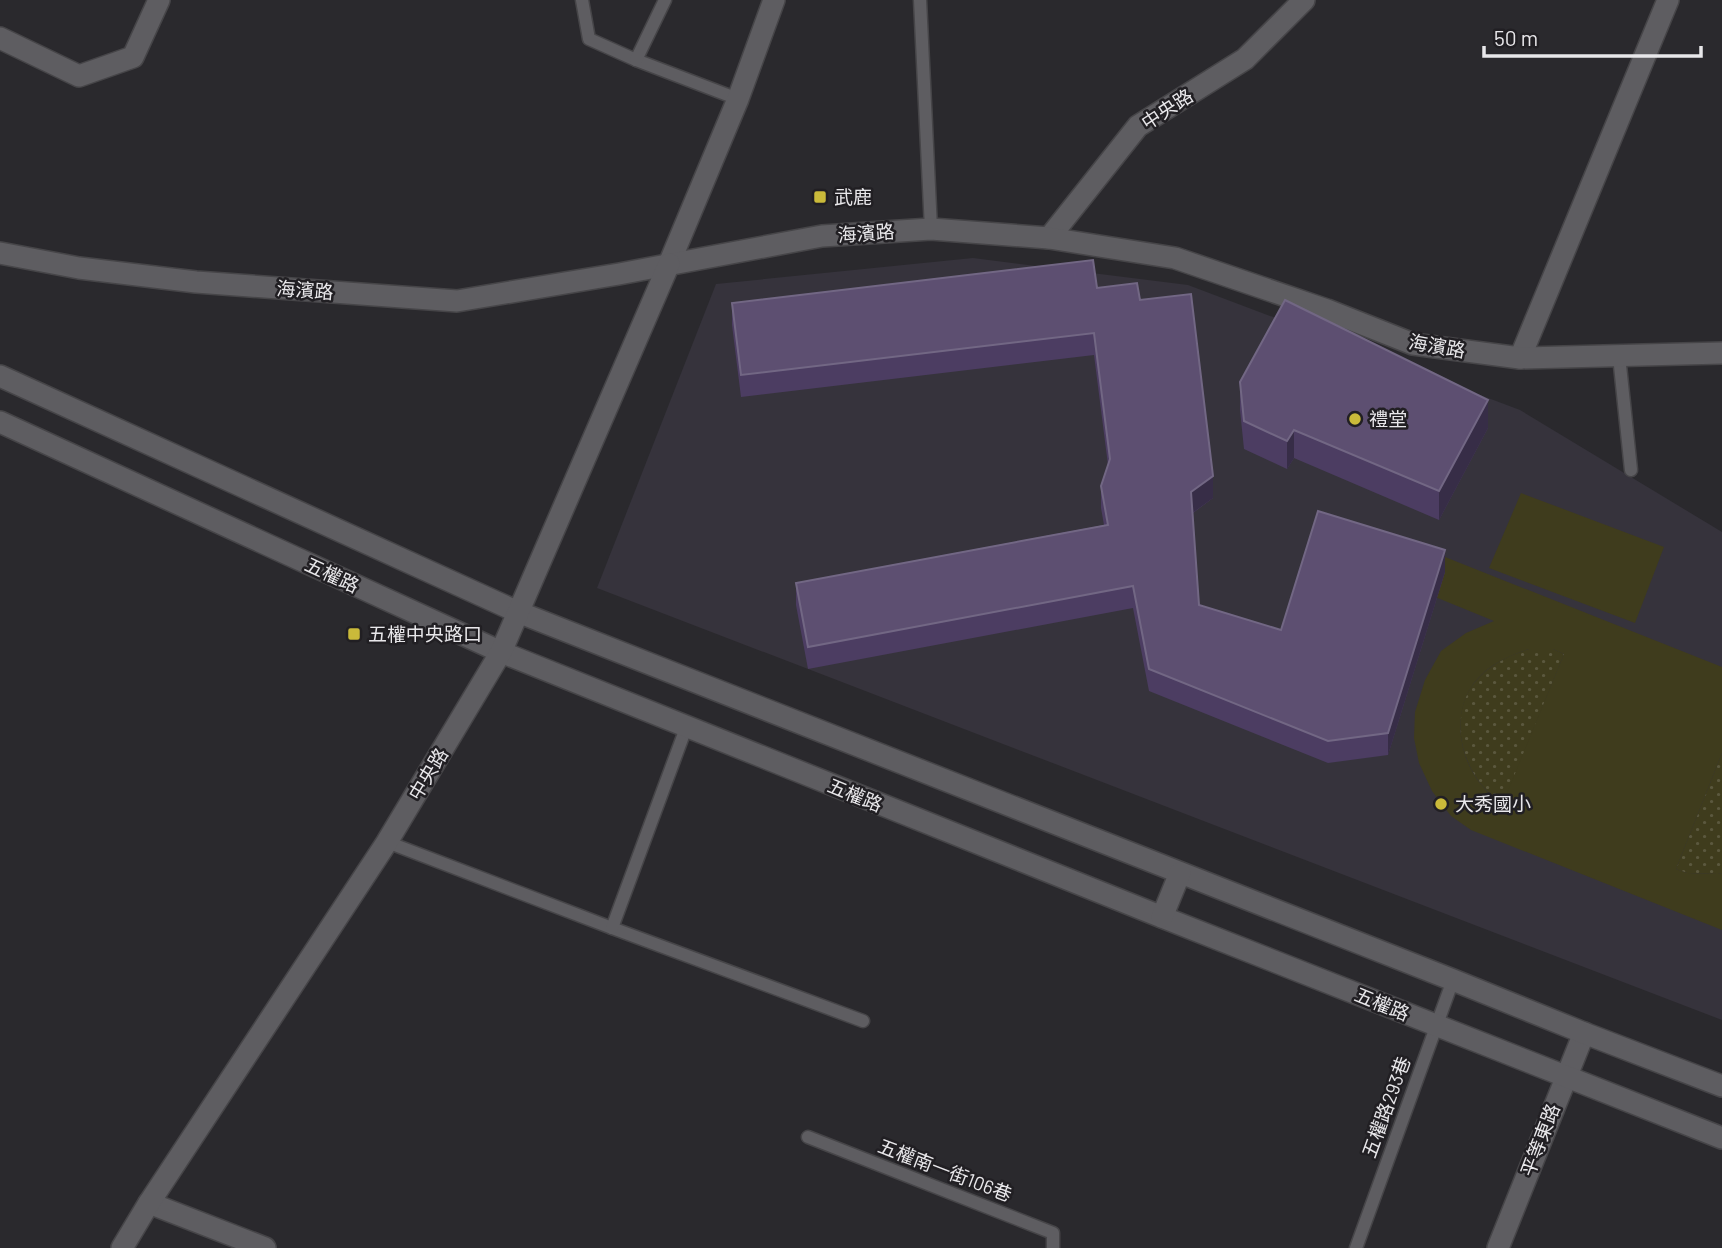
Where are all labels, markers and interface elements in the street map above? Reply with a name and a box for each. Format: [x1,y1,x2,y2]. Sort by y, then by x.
scale bar [1484,14,1701,58]
text: 50 m [1494,25,1538,50]
street label: 中央路 [1137,83,1197,134]
place label: 武鹿 [834,185,872,208]
marker: 武鹿 [812,189,828,205]
street label: 海濱路 [837,219,895,246]
street label: 海濱路 [276,276,334,303]
street label: 海濱路 [1407,329,1467,362]
place label: 禮堂 [1369,407,1407,430]
marker: 禮堂 [1347,411,1363,427]
street label: 五權路 [302,552,363,597]
place label: 五權中央路口 [368,622,482,645]
marker: 五權中央路口 [346,626,362,642]
street label: 中央路 [403,743,452,804]
street label: 五權路 [824,773,886,816]
place label: 大秀國小 [1455,792,1531,815]
marker: 大秀國小 [1433,796,1449,812]
street label: 五權路 [1351,982,1413,1025]
street label: 五權路293巷 [1357,1053,1414,1161]
street label: 平等東路 [1515,1100,1564,1179]
street label: 五權南一街106巷 [875,1134,1015,1206]

